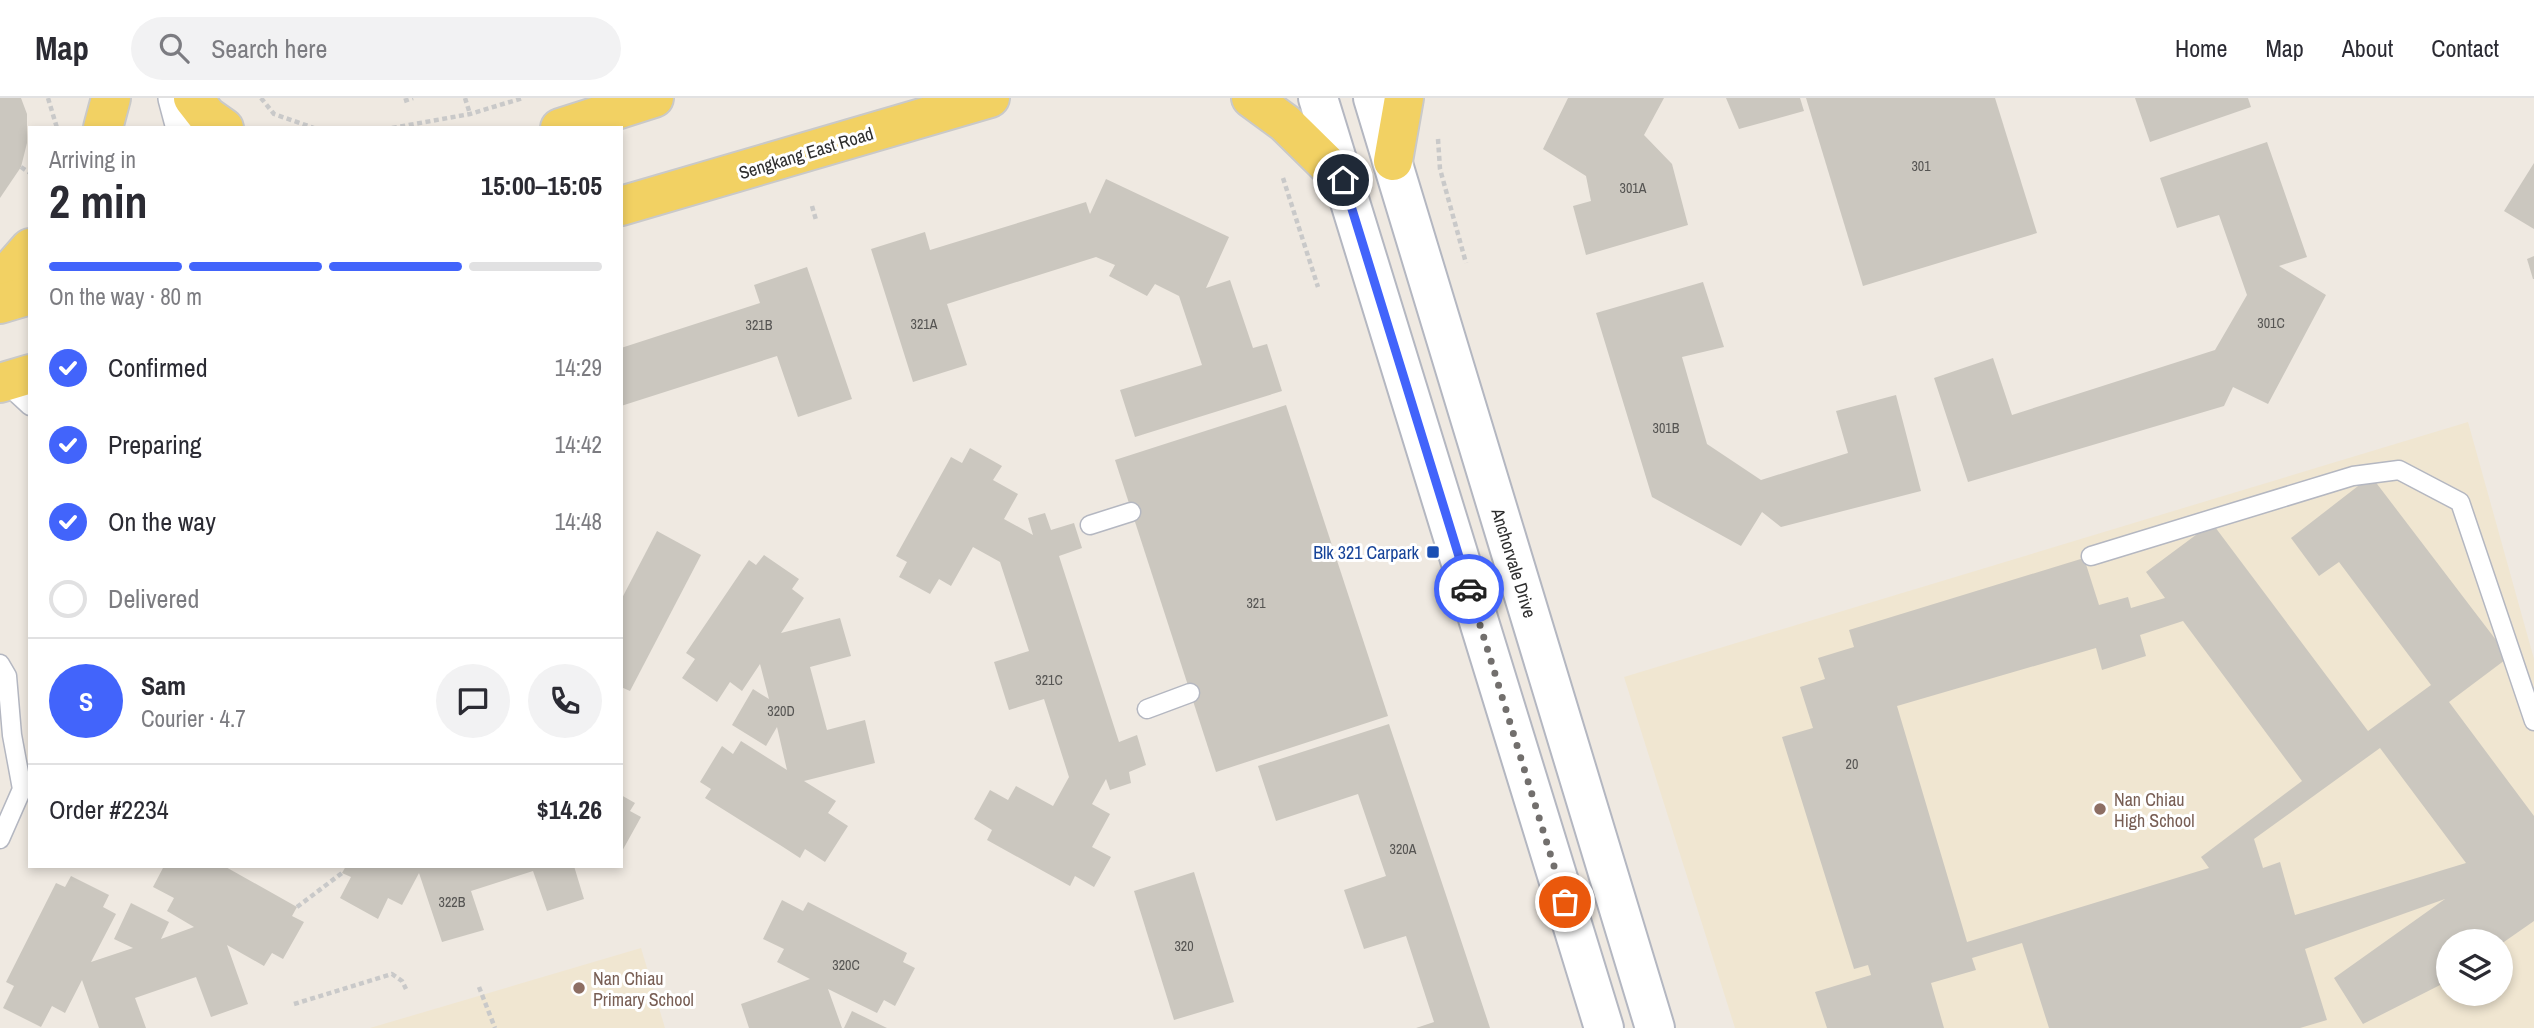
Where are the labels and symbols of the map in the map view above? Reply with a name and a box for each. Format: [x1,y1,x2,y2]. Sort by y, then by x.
street label: Sengkang East Road [736,121,876,185]
pin [1313,150,1373,210]
house number: 301 [1911,157,1931,175]
house number: 301A [1620,179,1647,197]
house number: 301C [2257,314,2285,332]
house number: 321A [911,315,938,333]
house number: 321B [746,316,773,334]
house number: 301B [1653,419,1680,437]
street label: Anchorvale Drive [1485,504,1543,621]
place label: Blk 321 Carpark [1313,540,1420,565]
marker: Blk 321 Carpark [1425,544,1441,560]
courier [1434,554,1504,624]
house number: 321 [1246,594,1266,612]
house number: 321C [1035,671,1063,689]
house number: 320D [767,702,795,720]
house number: 20 [1846,755,1858,773]
place label: Nan Chiau High School [2114,787,2194,833]
marker: Nan Chiau High School [2092,801,2108,817]
house number: 320A [1390,840,1417,858]
pin [1535,872,1595,932]
house number: 322B [439,893,466,911]
house number: 320 [1174,937,1194,955]
house number: 320C [832,956,860,974]
place label: Nan Chiau Primary School [593,966,694,1012]
marker: Nan Chiau Primary School [571,980,587,996]

